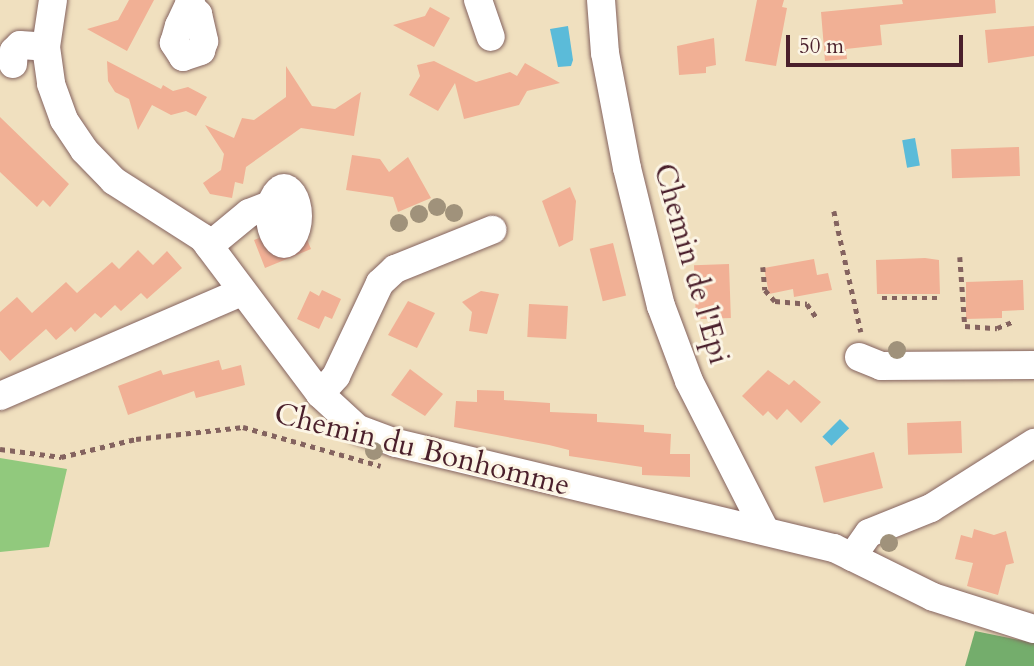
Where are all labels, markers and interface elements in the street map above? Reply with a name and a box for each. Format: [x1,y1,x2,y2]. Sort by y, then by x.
scale bar [789,21,966,65]
text: 50 m [799,32,844,61]
street label: Chemin de l'Epi [645,160,737,368]
street label: Chemin du Bonhomme [271,396,573,504]

